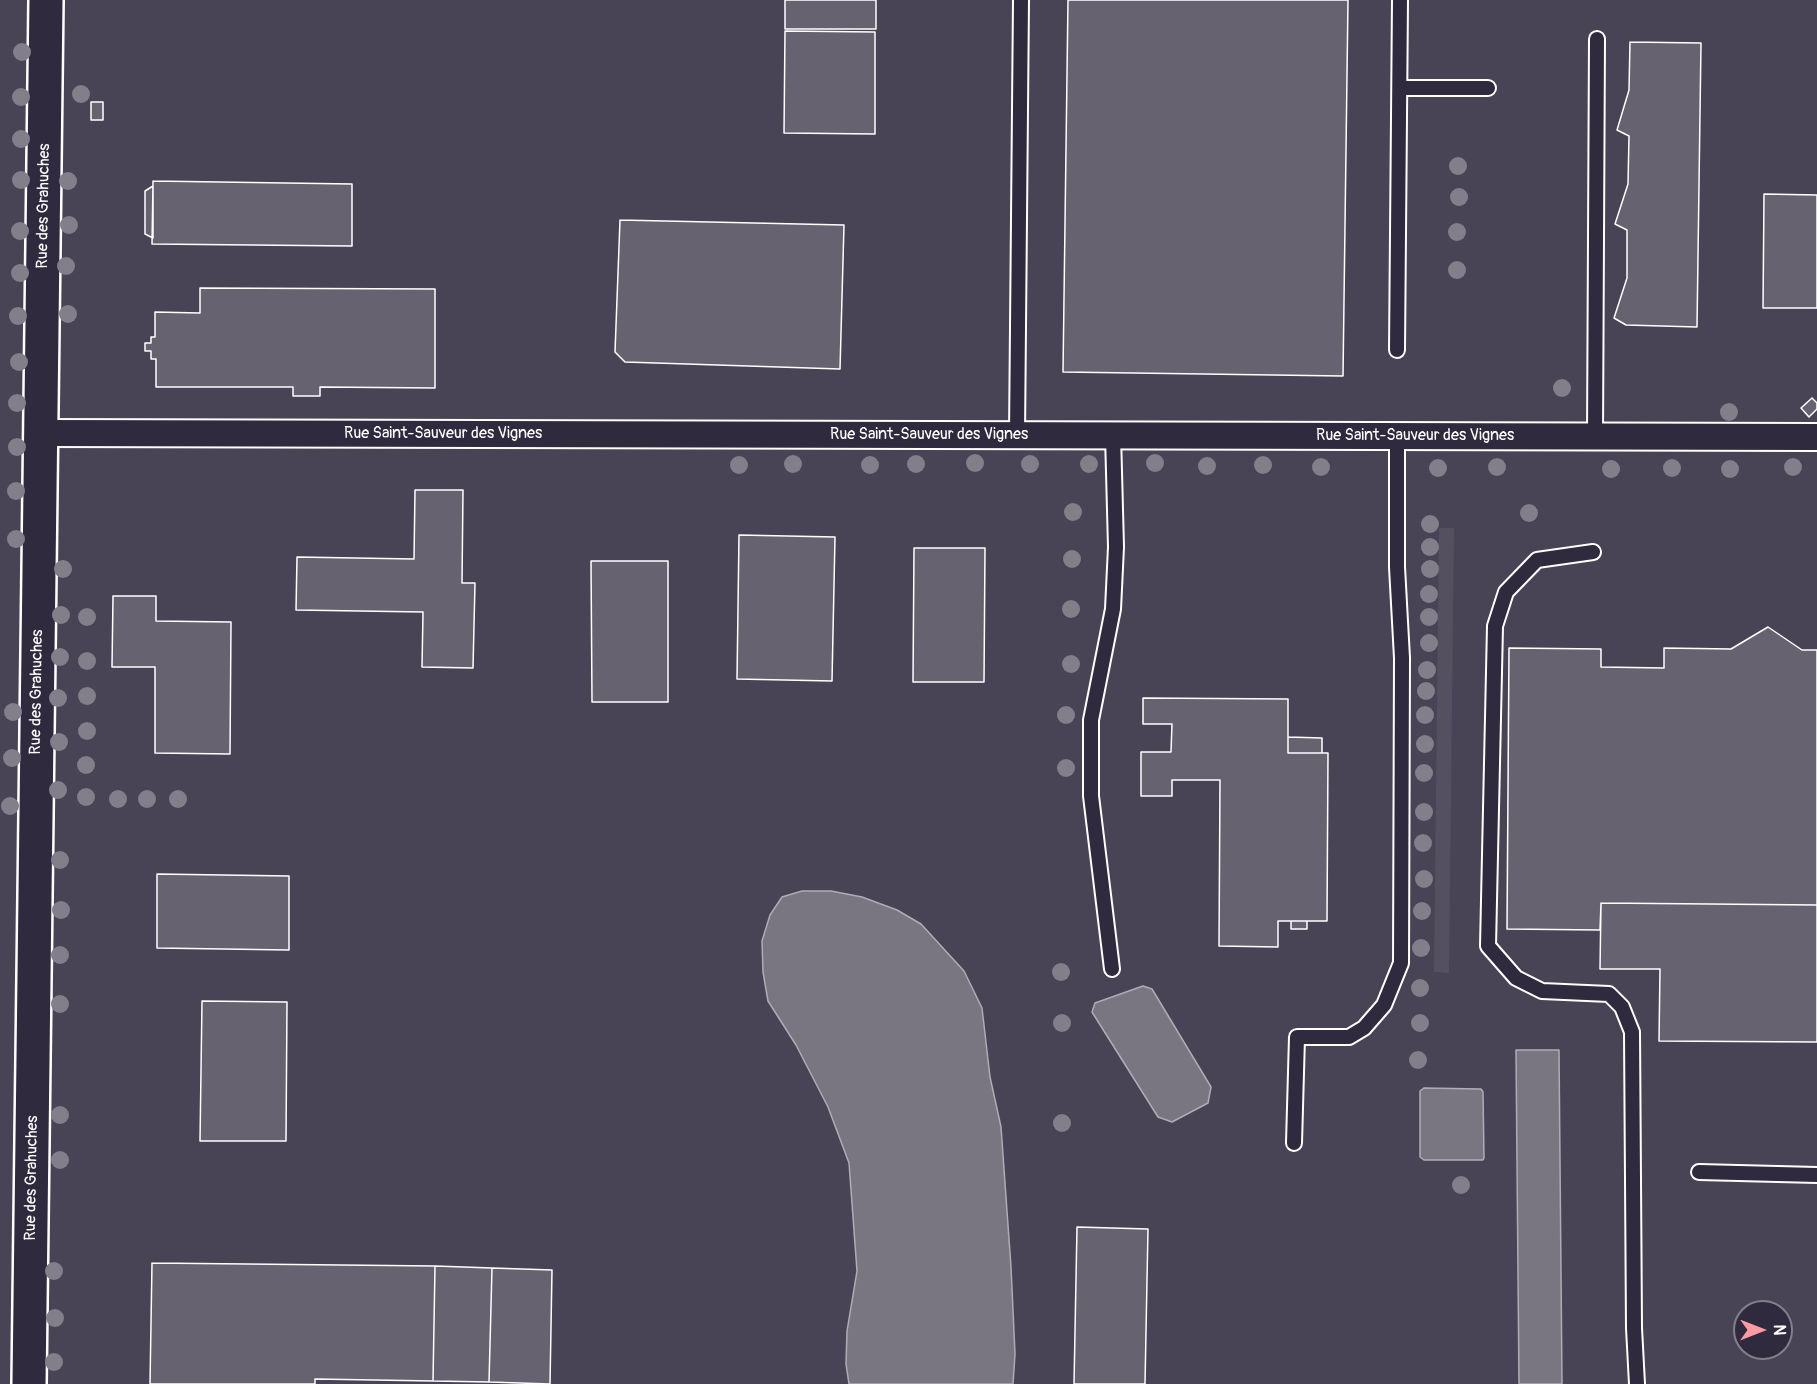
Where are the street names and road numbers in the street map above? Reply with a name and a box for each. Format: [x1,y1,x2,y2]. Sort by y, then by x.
street label: Rue des Grahuches [33,143,55,269]
street label: Rue Saint-Sauveur des Vignes [344,424,542,444]
street label: Rue Saint-Sauveur des Vignes [830,425,1028,445]
street label: Rue Saint-Sauveur des Vignes [1316,426,1514,446]
street label: Rue des Grahuches [26,629,48,755]
street label: Rue des Grahuches [21,1115,43,1241]

